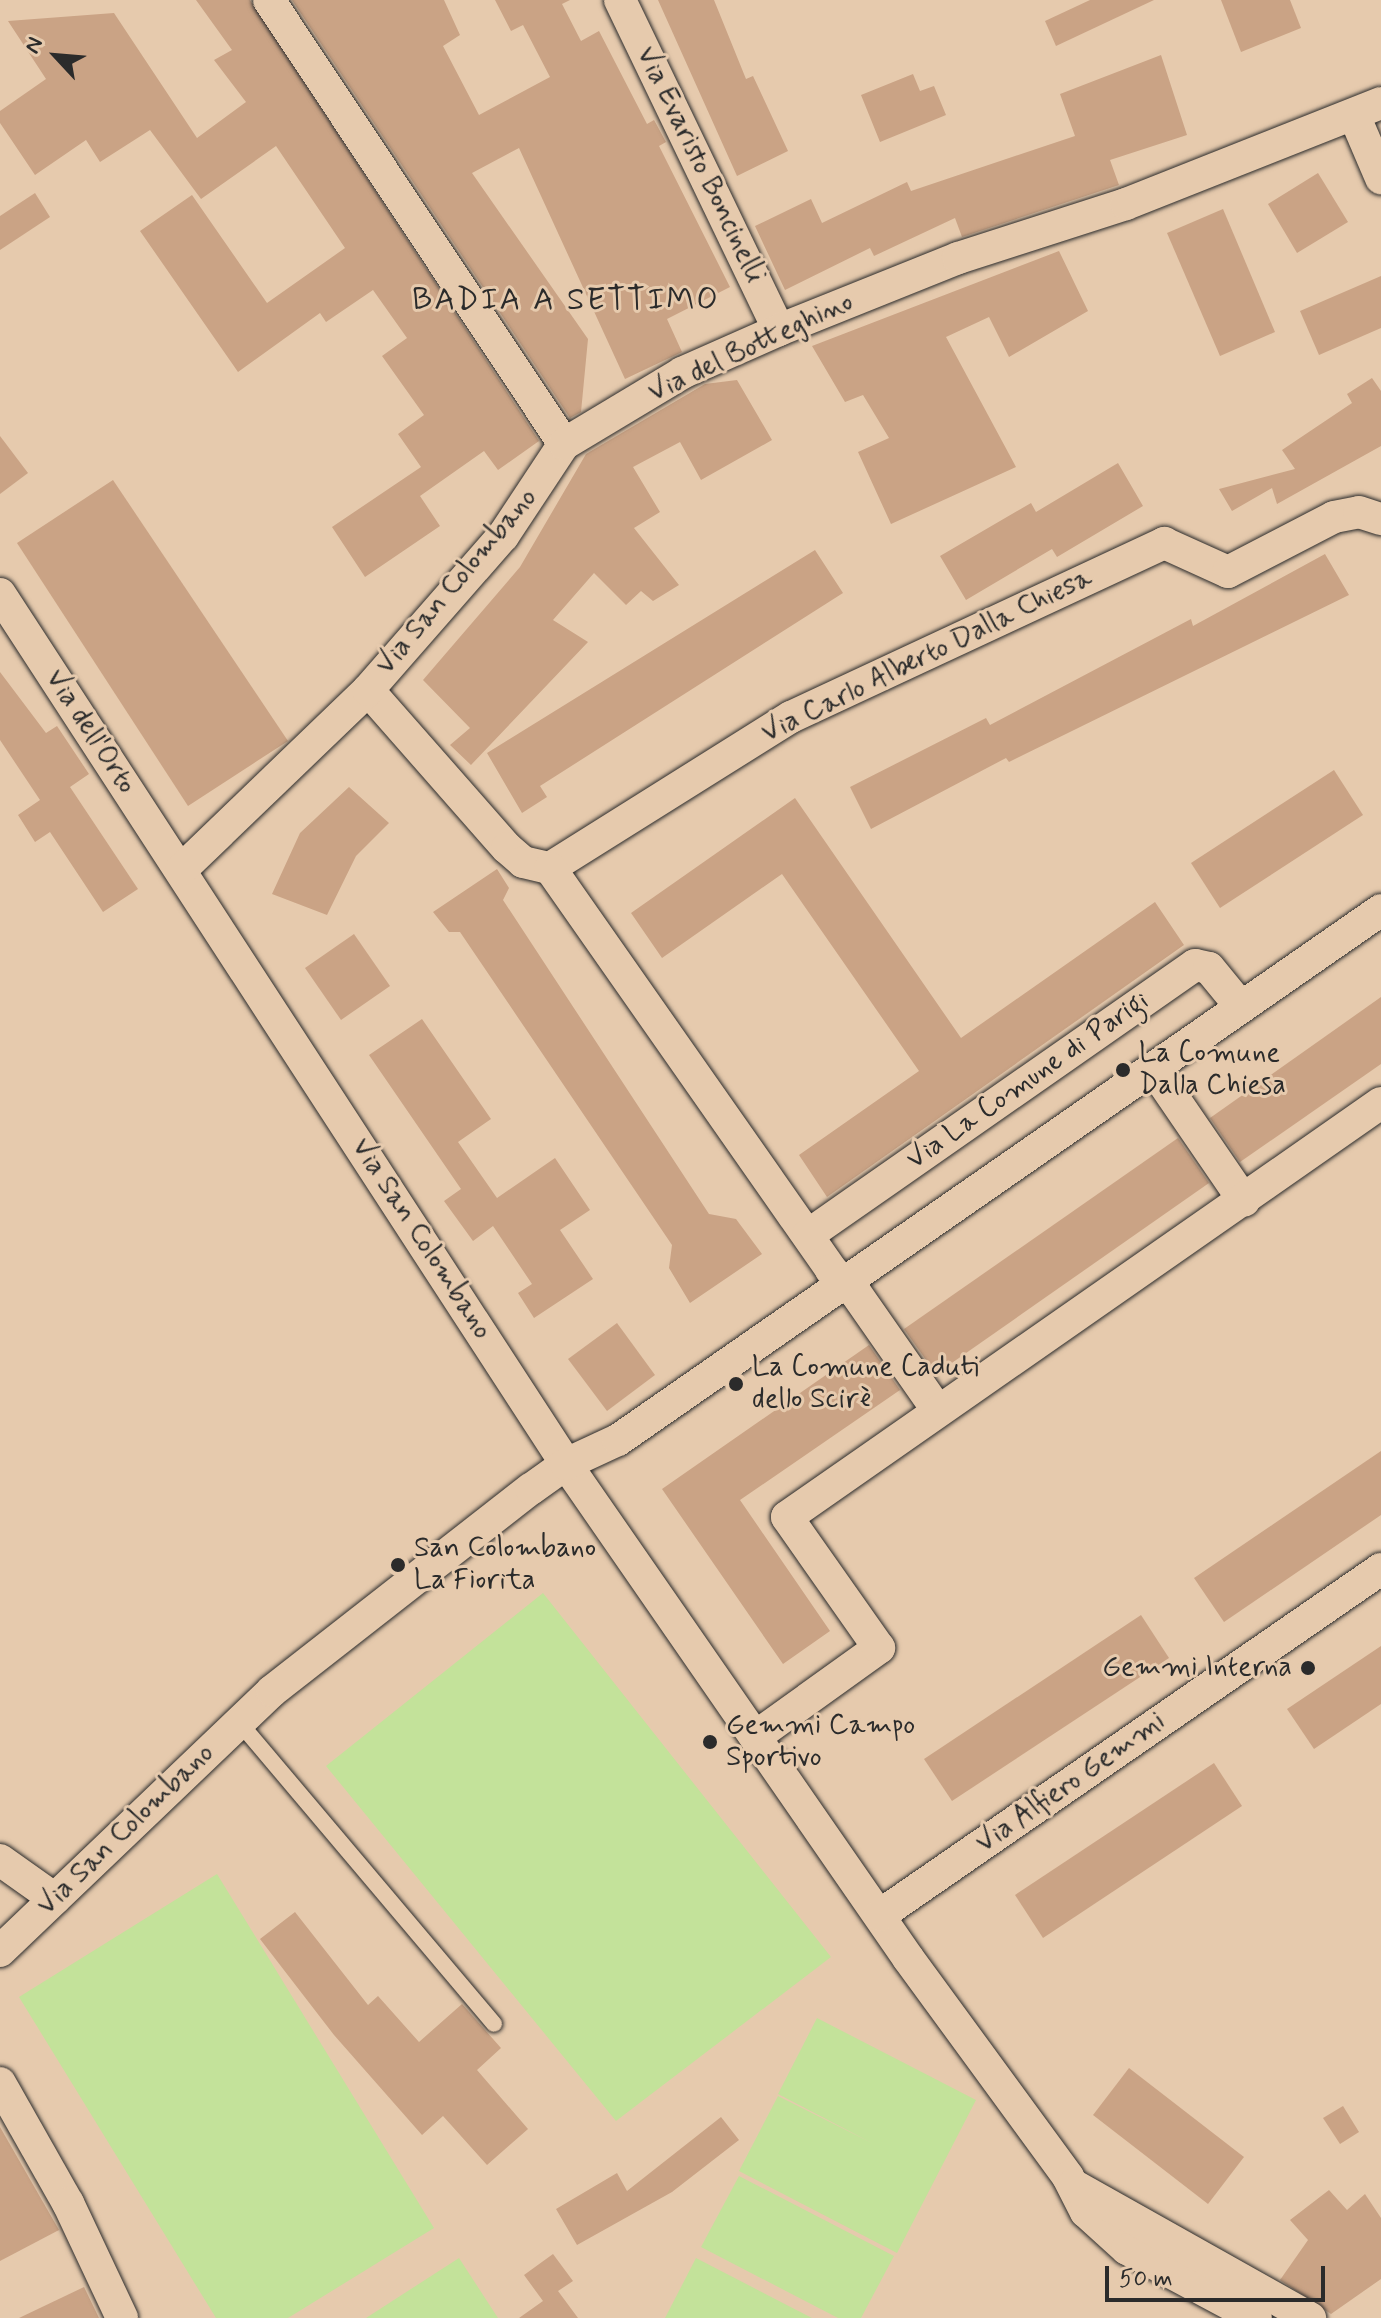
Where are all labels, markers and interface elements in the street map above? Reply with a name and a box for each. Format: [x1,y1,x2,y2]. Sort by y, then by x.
north arrow [16,16,96,96]
text: N [19,33,50,58]
street label: Via Evaristo Boncinelli [628,42,772,288]
district label: BADIA A SETTIMO [409,281,723,319]
street label: Via del Botteghino [643,286,859,410]
street label: Via San Colombano [368,481,546,683]
street label: Via Carlo Alberto Dalla Chiesa [759,562,1095,750]
street label: Via dell'Orto [37,663,143,801]
street label: Via La Comune di Parigi [899,983,1157,1179]
place label: La Comune Dalla Chiesa [1139,1037,1288,1103]
marker: La Comune Dalla Chiesa [1114,1061,1132,1079]
street label: Via San Colombano [342,1131,500,1347]
place label: La Comune Caduti dello Scirè [752,1351,979,1417]
marker: La Comune Caduti dello Scirè [727,1375,745,1393]
place label: San Colombano La Fiorita [414,1532,605,1598]
marker: San Colombano La Fiorita [389,1556,407,1574]
place label: Gemmi Interna [1094,1651,1292,1685]
marker: Gemmi Interna [1299,1659,1317,1677]
street label: Via Alfiero Gemmi [970,1705,1172,1861]
place label: Gemmi Campo Sportivo [726,1709,912,1775]
marker: Gemmi Campo Sportivo [701,1733,719,1751]
street label: Via San Colombano [29,1736,223,1924]
scale bar [1109,2250,1329,2300]
text: 50 m [1119,2264,1173,2295]

